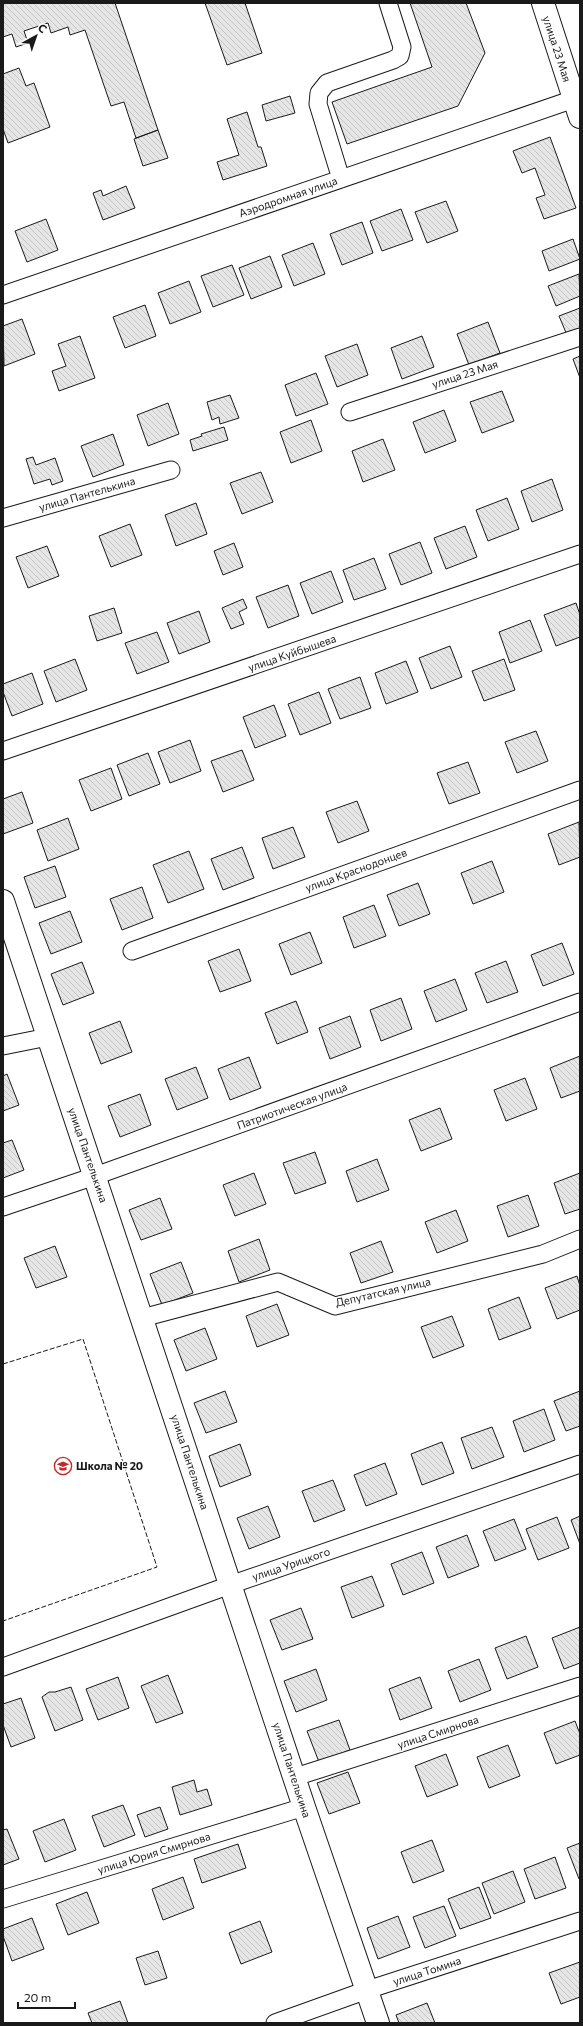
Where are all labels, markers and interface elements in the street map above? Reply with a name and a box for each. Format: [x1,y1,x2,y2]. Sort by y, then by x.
street label: улица 23 Мая [541,14,574,83]
north arrow [16,16,56,56]
text: С [36,21,50,36]
street label: Аэродромная улица [237,174,339,219]
street label: улица 23 Мая [430,357,499,390]
street label: улица Пантелькина [37,474,136,513]
street label: улица Куйбышева [246,631,338,674]
street label: улица Краснодонцев [303,845,409,894]
street label: Патриотическая улица [235,1080,349,1132]
street label: улица Пантелькина [66,1106,111,1204]
street label: Депутатская улица [334,1274,432,1309]
street label: улица Пантелькина [169,1413,212,1511]
school or university icon: Школа № 20 [53,1456,73,1476]
place label: Школа № 20 [76,1459,143,1472]
street label: улица Урицкого [250,1544,332,1583]
street label: улица Смирнова [396,1712,480,1751]
street label: улица Пантелькина [271,1721,314,1819]
street label: улица Юрия Смирнова [96,1829,212,1876]
street label: улица Томина [391,1953,463,1988]
scale bar [18,1984,75,2010]
text: 20 m [24,1990,51,2004]

